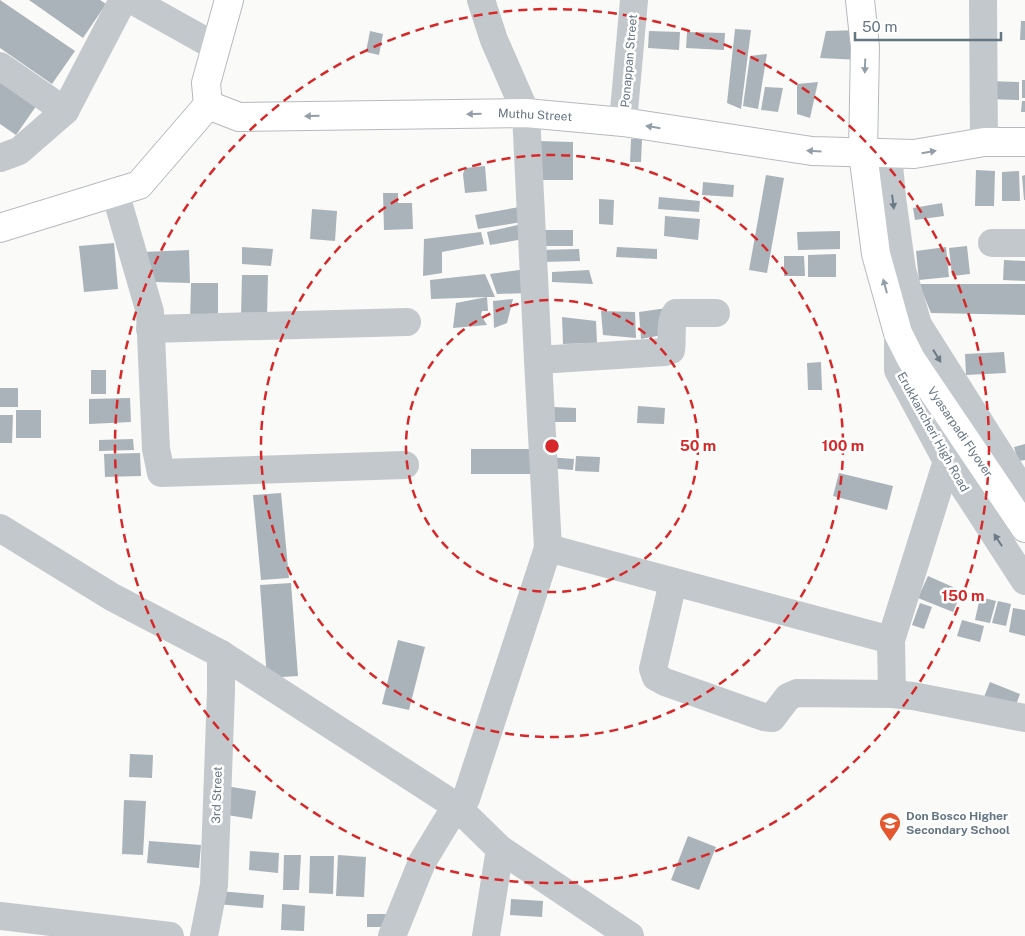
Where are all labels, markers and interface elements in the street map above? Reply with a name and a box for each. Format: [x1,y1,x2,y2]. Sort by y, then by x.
scale bar [855,10,1001,42]
street label: Ponappan Street [618,13,640,108]
text: 50 m [862,18,897,35]
one-way arrow [861,58,869,74]
street label: Muthu Street [498,106,573,124]
one-way arrow [466,110,482,118]
one-way arrow [303,112,319,120]
one-way arrow [645,122,661,130]
one-way arrow [806,147,822,155]
one-way arrow [921,147,937,155]
one-way arrow [889,194,897,210]
one-way arrow [881,278,889,294]
one-way arrow [933,349,942,362]
street label: Erukkancheri High Road [894,370,972,494]
street label: Vyasarpadi Flyover [925,384,996,480]
centre of rings [543,437,561,455]
text: 50 m [680,437,716,454]
text: 100 m [822,437,864,454]
one-way arrow [993,534,1003,547]
text: 150 m [941,587,985,604]
street label: 3rd Street [209,766,225,824]
place label: Don Bosco Higher Secondary School [906,809,1010,837]
school or university icon: Don Bosco Higher Secondary School [878,811,902,842]

